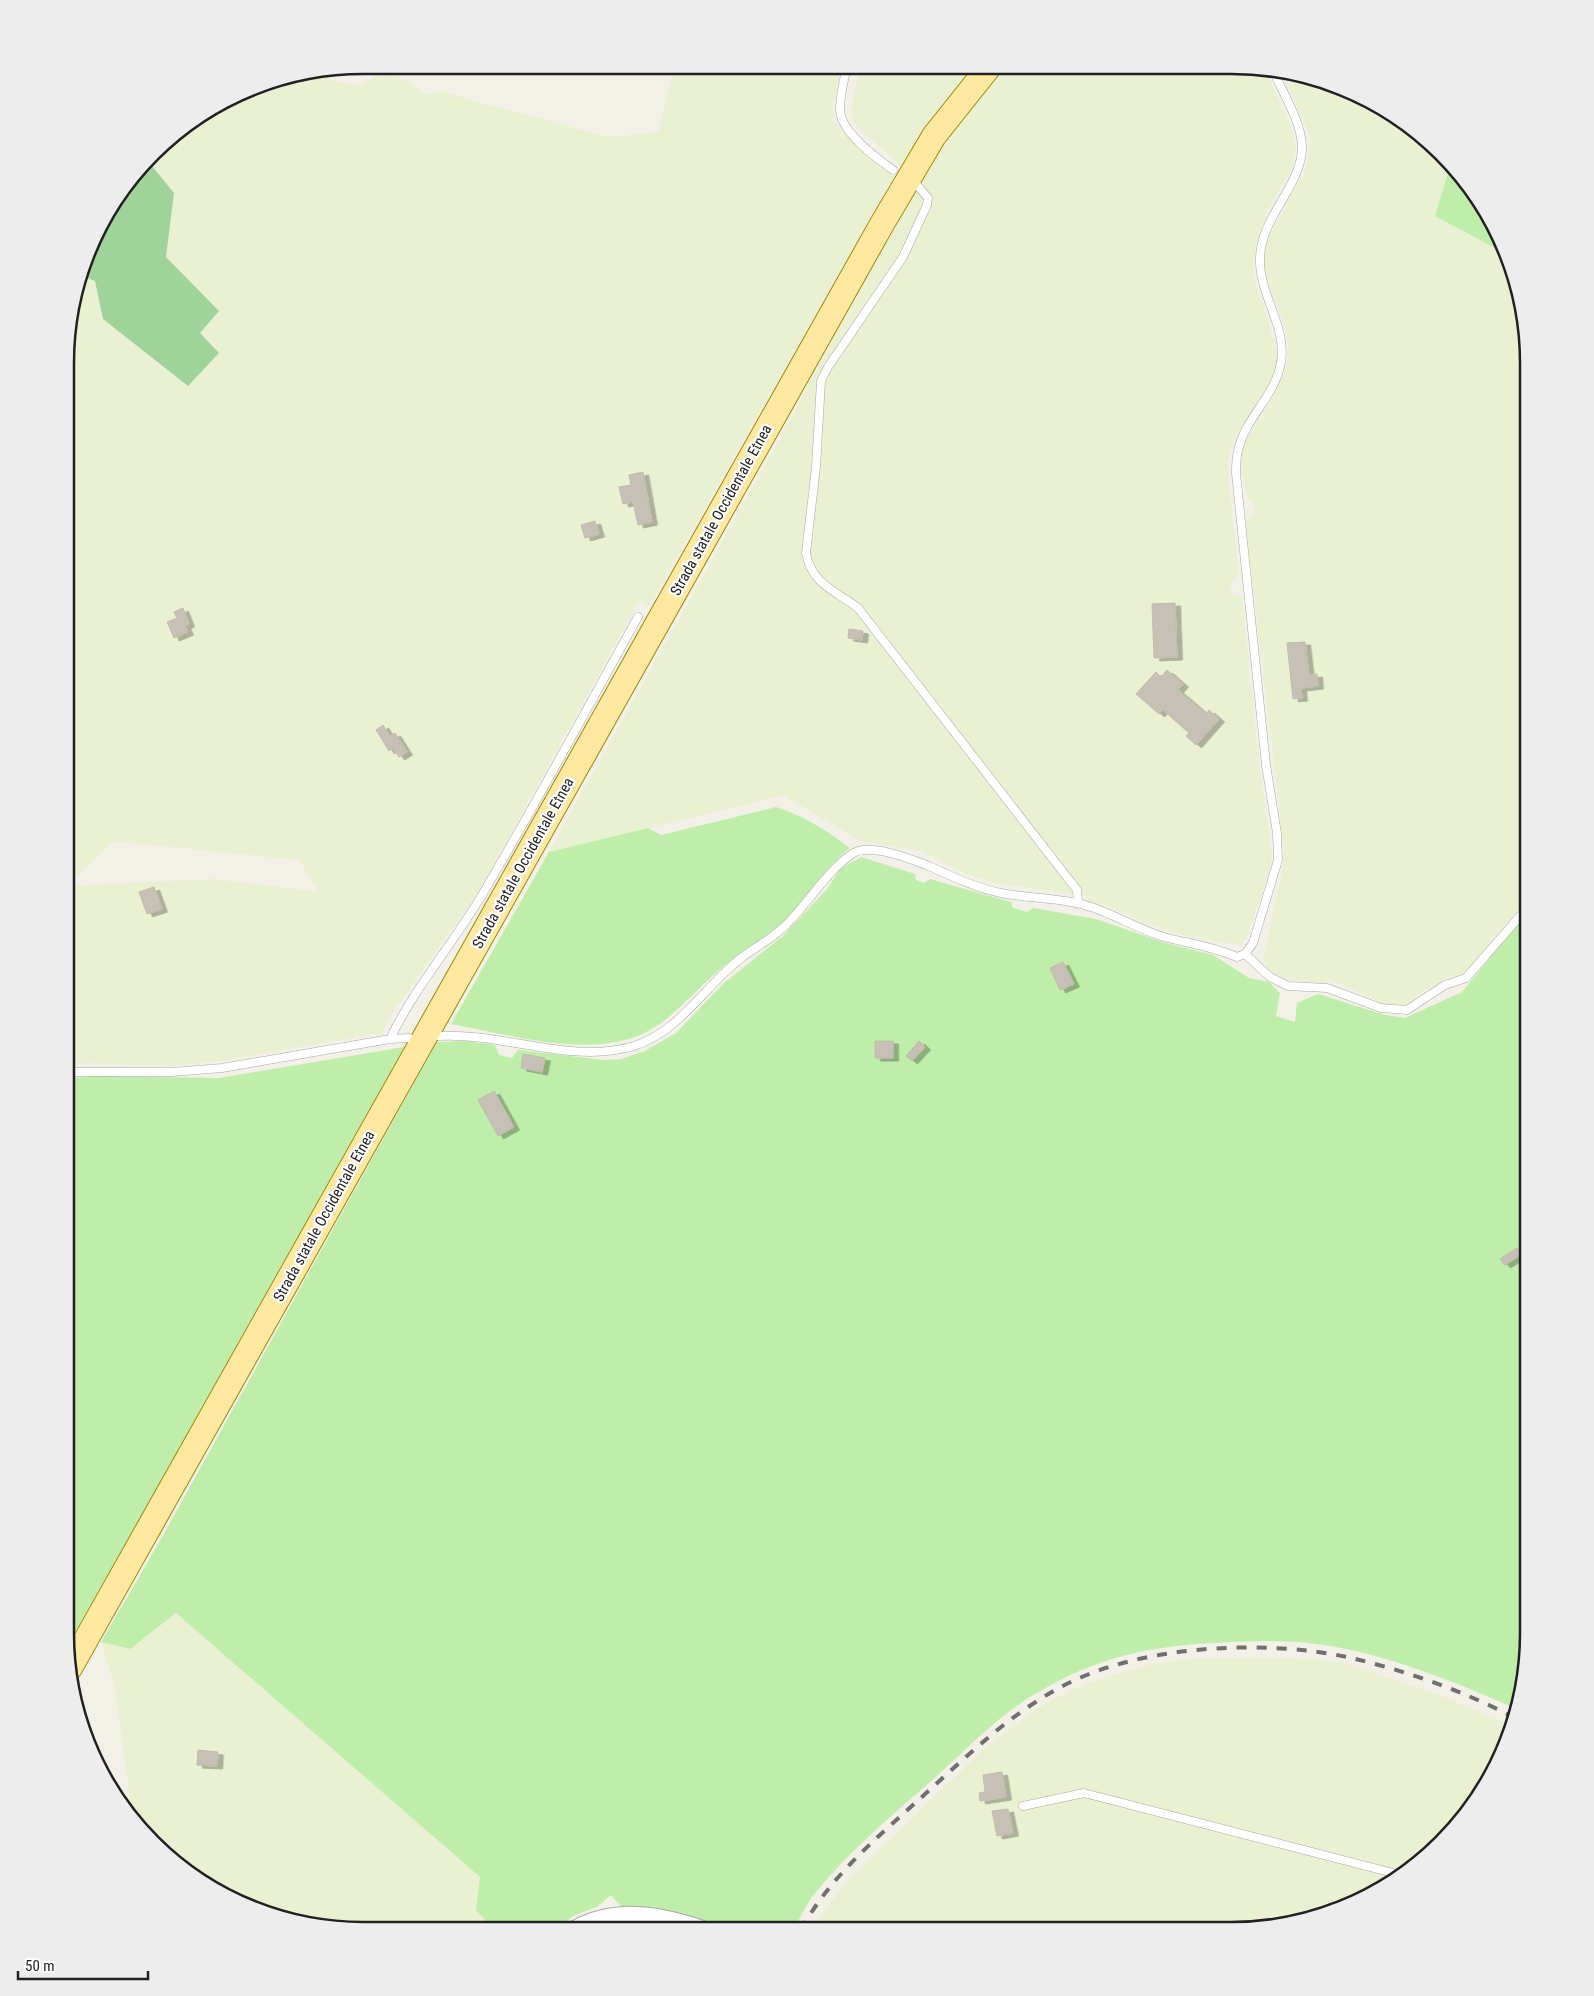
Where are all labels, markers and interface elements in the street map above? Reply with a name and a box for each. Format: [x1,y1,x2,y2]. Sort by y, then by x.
street label: Strada statale Occidentale Etnea [666,421,776,599]
street label: Strada statale Occidentale Etnea [468,774,578,952]
street label: Strada statale Occidentale Etnea [269,1127,379,1305]
scale bar [18,1948,148,1980]
text: 50 m [25,1957,55,1975]

